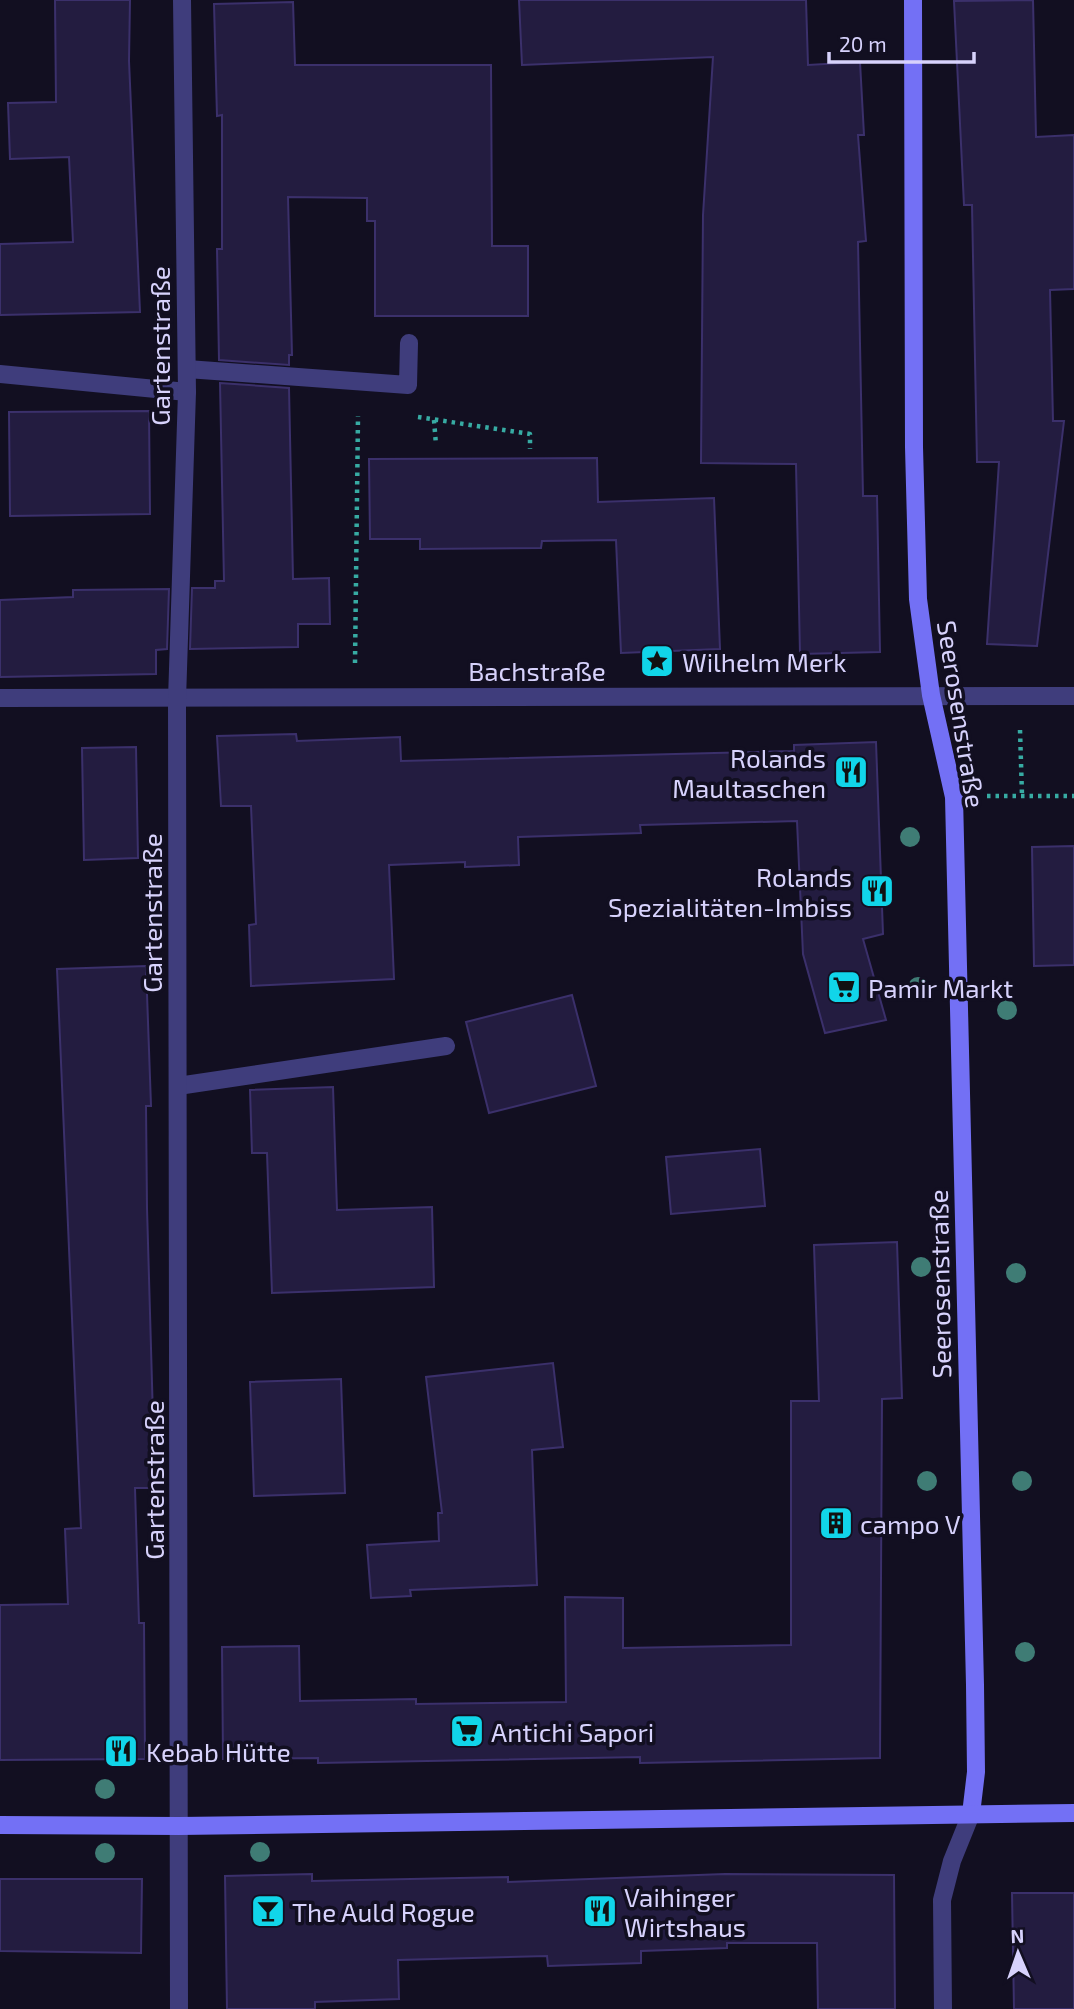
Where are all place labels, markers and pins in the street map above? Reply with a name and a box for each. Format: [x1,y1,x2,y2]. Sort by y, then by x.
place icon: Wilhelm Merk [638,642,676,680]
place label: Wilhelm Merk [682,646,847,677]
place label: Rolands Maultaschen [672,742,826,803]
restaurant icon: Rolands Maultaschen [832,753,870,791]
place label: Rolands Spezialitäten-Imbiss [608,861,852,922]
restaurant icon: Rolands Spezialitäten-Imbiss [858,872,896,910]
supermarket icon: Pamir Markt [825,968,863,1006]
place label: Pamir Markt [868,972,1013,1003]
building icon: campo V [817,1504,855,1542]
place label: campo V [860,1508,961,1539]
supermarket icon: Antichi Sapori [448,1712,486,1750]
place label: Antichi Sapori [491,1716,654,1747]
restaurant icon: Kebab Hütte [102,1732,140,1770]
place label: Kebab Hütte [146,1736,291,1767]
place label: Vaihinger Wirtshaus [624,1881,746,1942]
bar icon: The Auld Rogue [249,1892,287,1930]
restaurant icon: Vaihinger Wirtshaus [581,1892,619,1930]
place label: The Auld Rogue [292,1896,475,1927]

